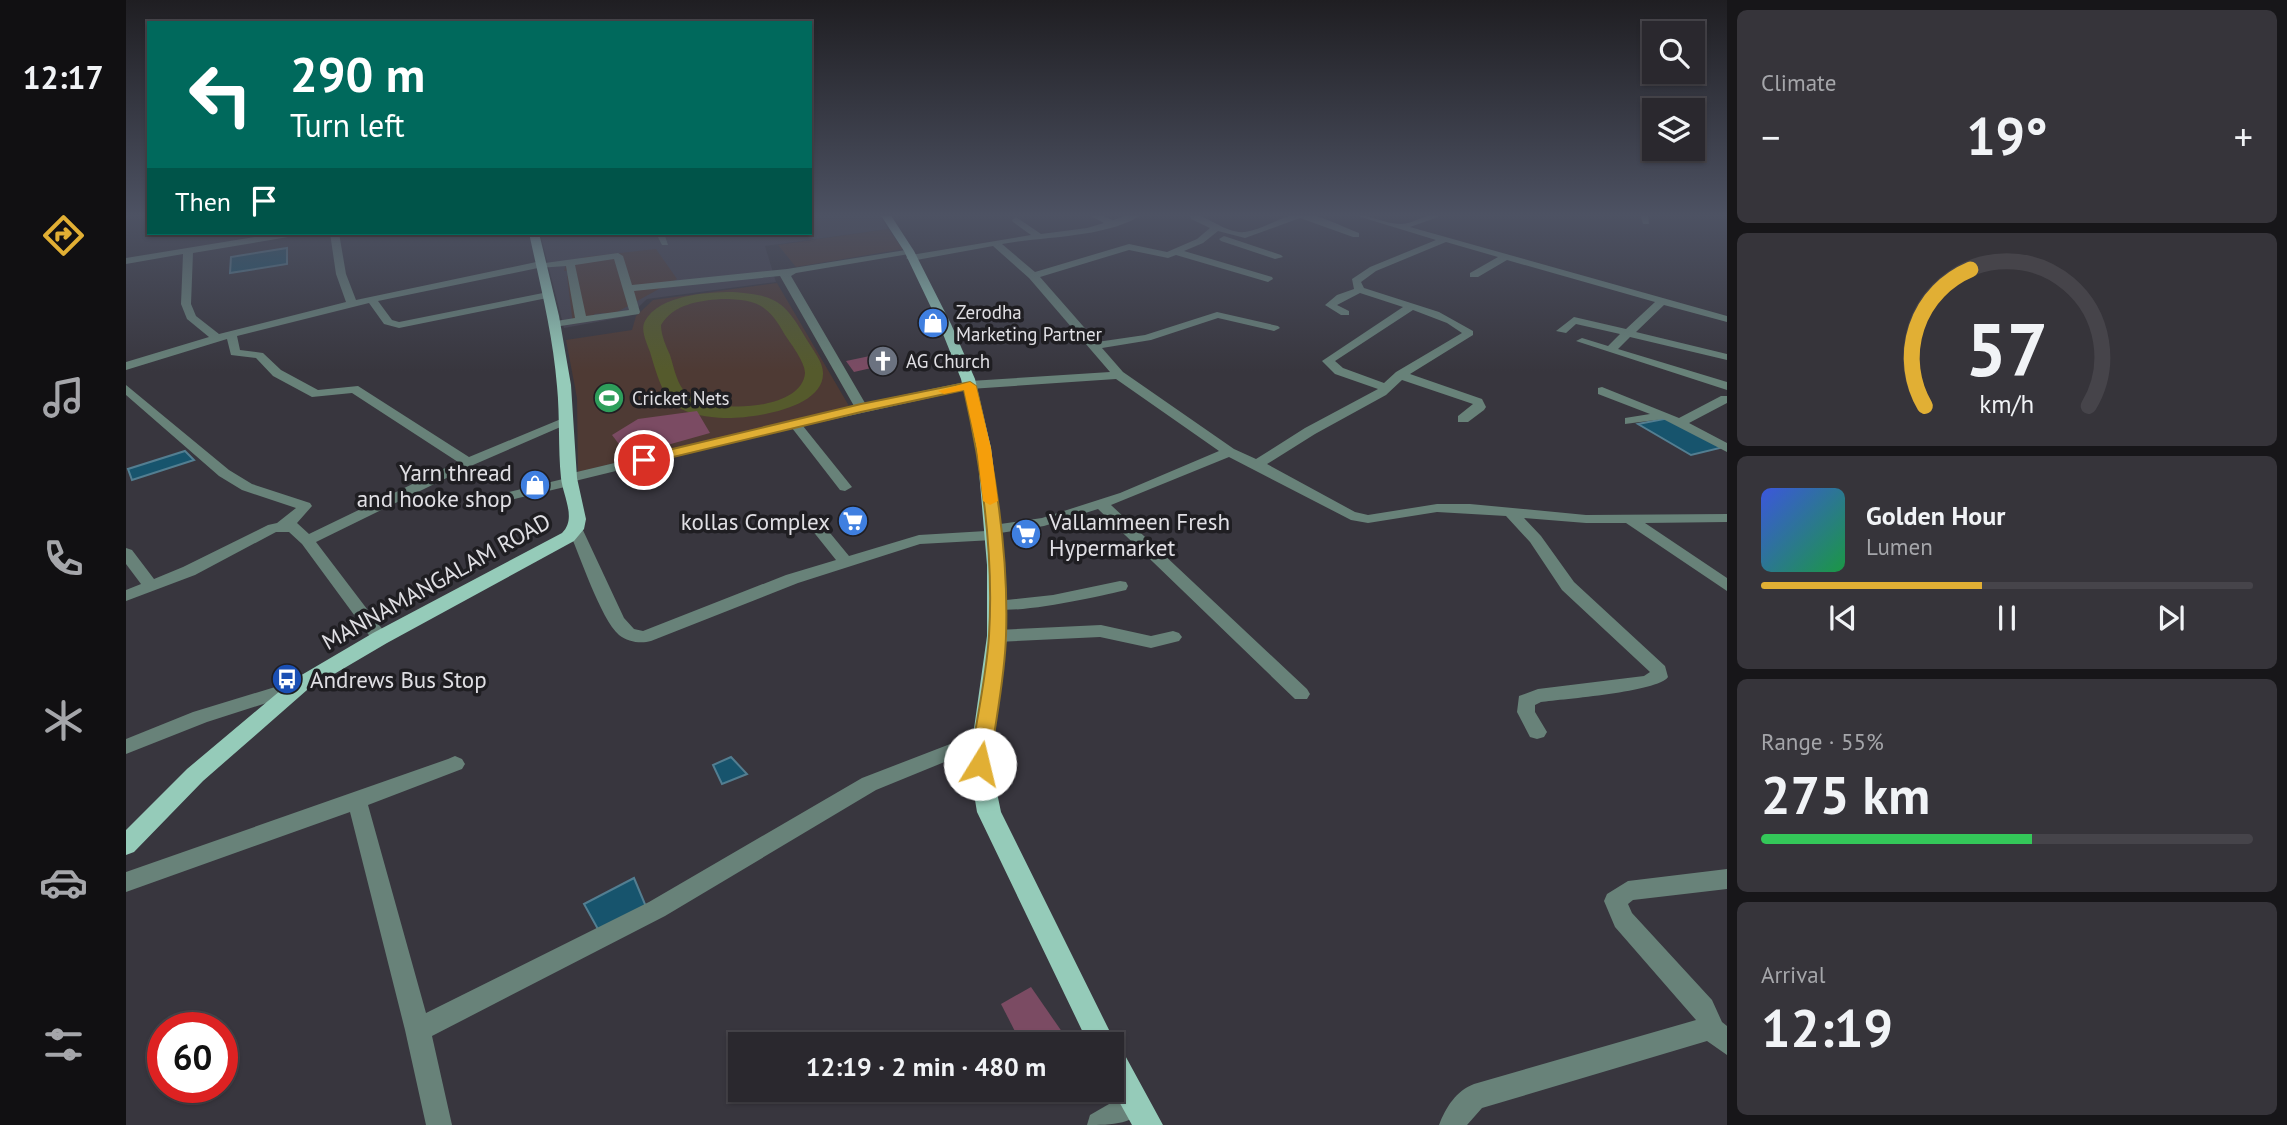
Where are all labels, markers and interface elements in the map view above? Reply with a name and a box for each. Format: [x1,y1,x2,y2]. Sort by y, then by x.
map controls [1642,21,1705,161]
button: search [1642,21,1705,84]
text: 290 m [290,42,425,106]
icon: left [175,49,266,140]
text: 12:17 [22,56,104,98]
text: Climate [1761,68,1836,97]
button: layers [1642,98,1705,161]
text: 19° [1966,102,2048,169]
text: Turn left [290,104,405,146]
text: − [1761,112,1780,161]
text: + [2234,112,2253,161]
icon: arrive [245,182,283,220]
text: Then [175,185,231,218]
icon: directions [39,211,88,260]
place label: Zerodha Marketing Partner [956,300,1103,346]
text: 57 [1966,302,2048,396]
shop icon: Zerodha Marketing Partner [916,306,950,340]
church icon: AG Church [866,344,900,378]
place label: AG Church [906,349,990,373]
icon: music [39,373,88,422]
sports icon: Cricket Nets [592,381,626,415]
place label: Cricket Nets [632,386,730,410]
text: km/h [1980,387,2034,419]
pin [614,430,674,490]
icon: arrive [625,441,663,479]
place label: Yarn thread and hooke shop [357,458,512,513]
shop icon: Yarn thread and hooke shop [518,468,552,502]
text: Golden Hour [1866,499,2005,532]
supermarket icon: kollas Complex [836,504,870,538]
street label: MANNAMANGALAM ROAD [317,506,555,656]
place label: kollas Complex [681,507,830,536]
place label: Vallammeen Fresh Hypermarket [1048,507,1230,562]
supermarket icon: Vallammeen Fresh Hypermarket [1009,517,1043,551]
text: Lumen [1866,532,1933,561]
icon: phone [39,534,88,583]
icon: previous [1824,599,1862,637]
icon: pause [1988,599,2026,637]
icon: next [2152,599,2190,637]
bus stop icon: Andrews Bus Stop [270,662,304,696]
place label: Andrews Bus Stop [310,665,487,694]
icon: climate [39,696,88,745]
position arrow [943,727,1017,801]
text: Range · 55% [1761,727,1884,756]
text: 275 km [1761,761,1930,828]
icon: car [39,858,88,907]
text: Arrival [1761,960,1825,989]
text: 12:19 [1761,994,1893,1061]
speed limit sign: 60 [147,1012,238,1103]
icon: filters [39,1020,88,1069]
text: 12:19 · 2 min · 480 m [806,1050,1046,1083]

